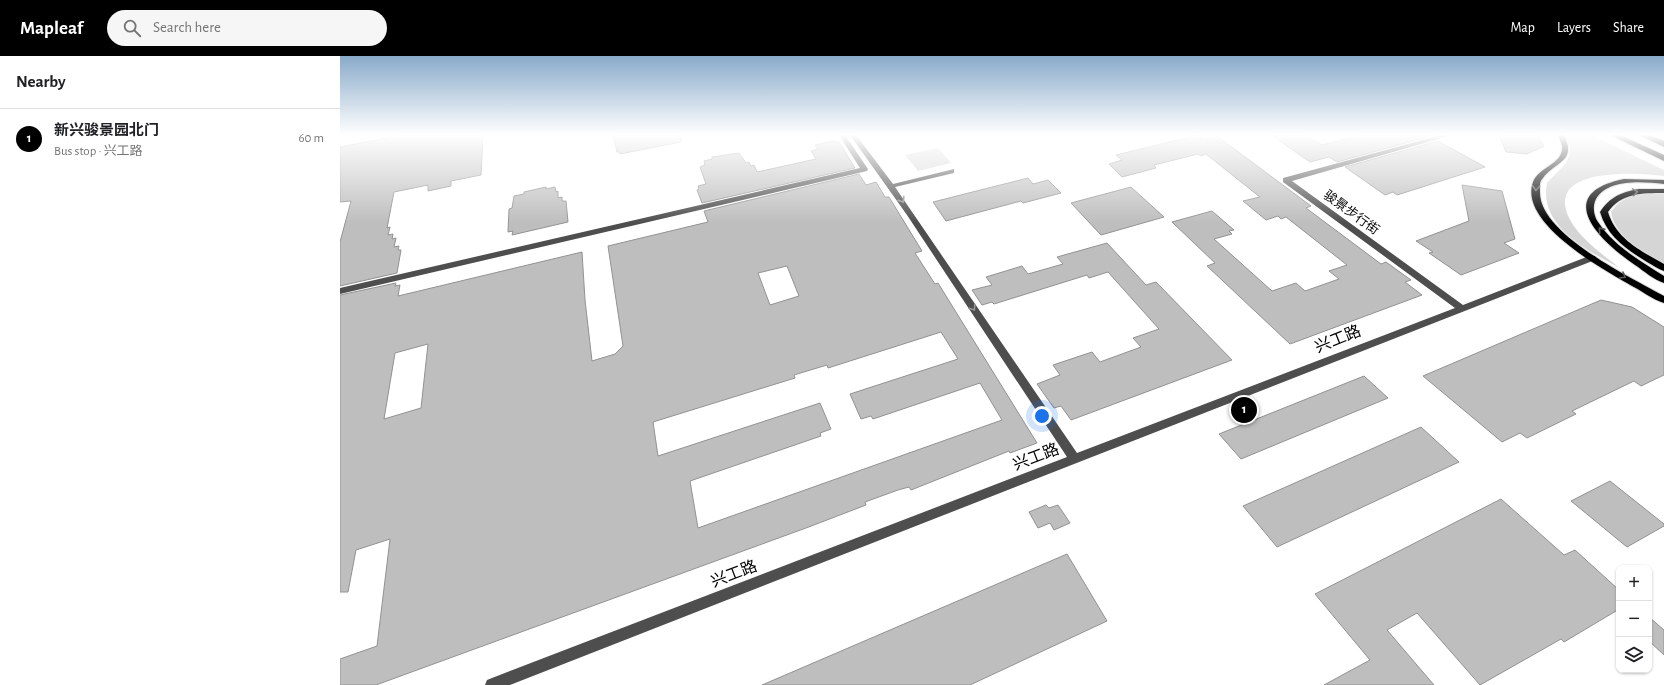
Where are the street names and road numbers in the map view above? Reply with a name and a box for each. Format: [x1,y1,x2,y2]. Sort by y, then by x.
street label: 骏景步行街 [1321,188,1382,237]
street label: 兴工路 [1312,322,1363,355]
street label: 兴工路 [1010,440,1061,473]
street label: 兴工路 [708,557,759,590]

